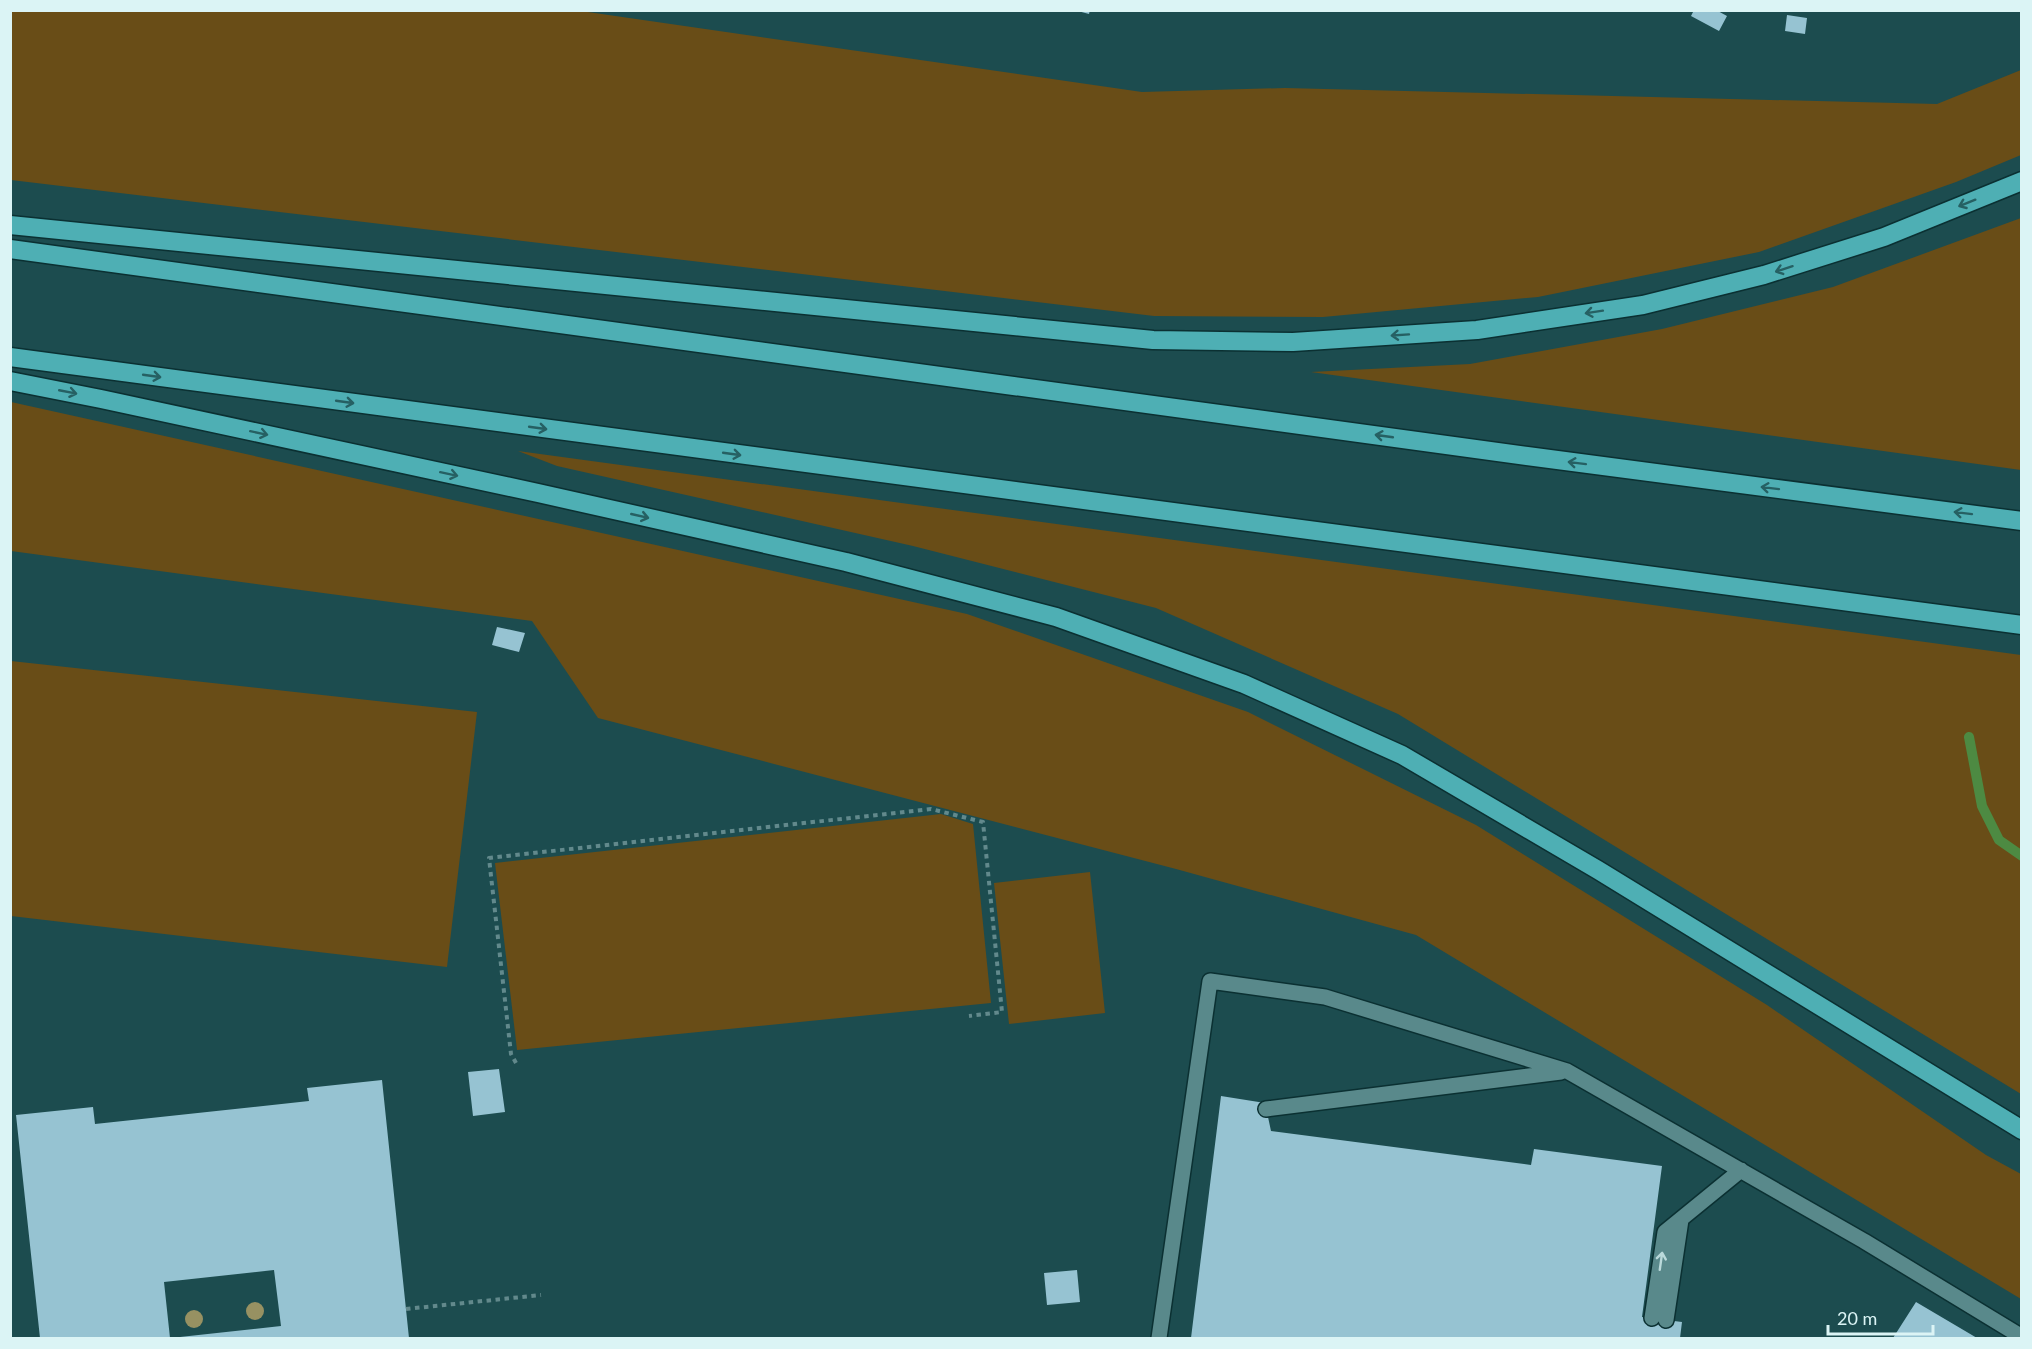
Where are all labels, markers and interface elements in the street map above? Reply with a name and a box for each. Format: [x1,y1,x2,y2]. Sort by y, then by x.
one-way arrow [1959,198,1977,209]
one-way arrow [1775,264,1794,275]
one-way arrow [1585,307,1604,318]
one-way arrow [1391,330,1411,341]
one-way arrow [141,371,161,382]
one-way arrow [58,387,77,398]
one-way arrow [335,397,354,408]
one-way arrow [528,422,548,433]
one-way arrow [248,428,268,439]
one-way arrow [1374,431,1394,442]
one-way arrow [721,448,741,459]
one-way arrow [1567,457,1587,468]
one-way arrow [439,469,459,480]
one-way arrow [1761,482,1781,493]
one-way arrow [1954,507,1974,518]
one-way arrow [629,511,649,522]
one-way arrow [1655,1251,1666,1271]
scale bar [1828,1298,1933,1336]
text: 20 m [1837,1307,1877,1329]

